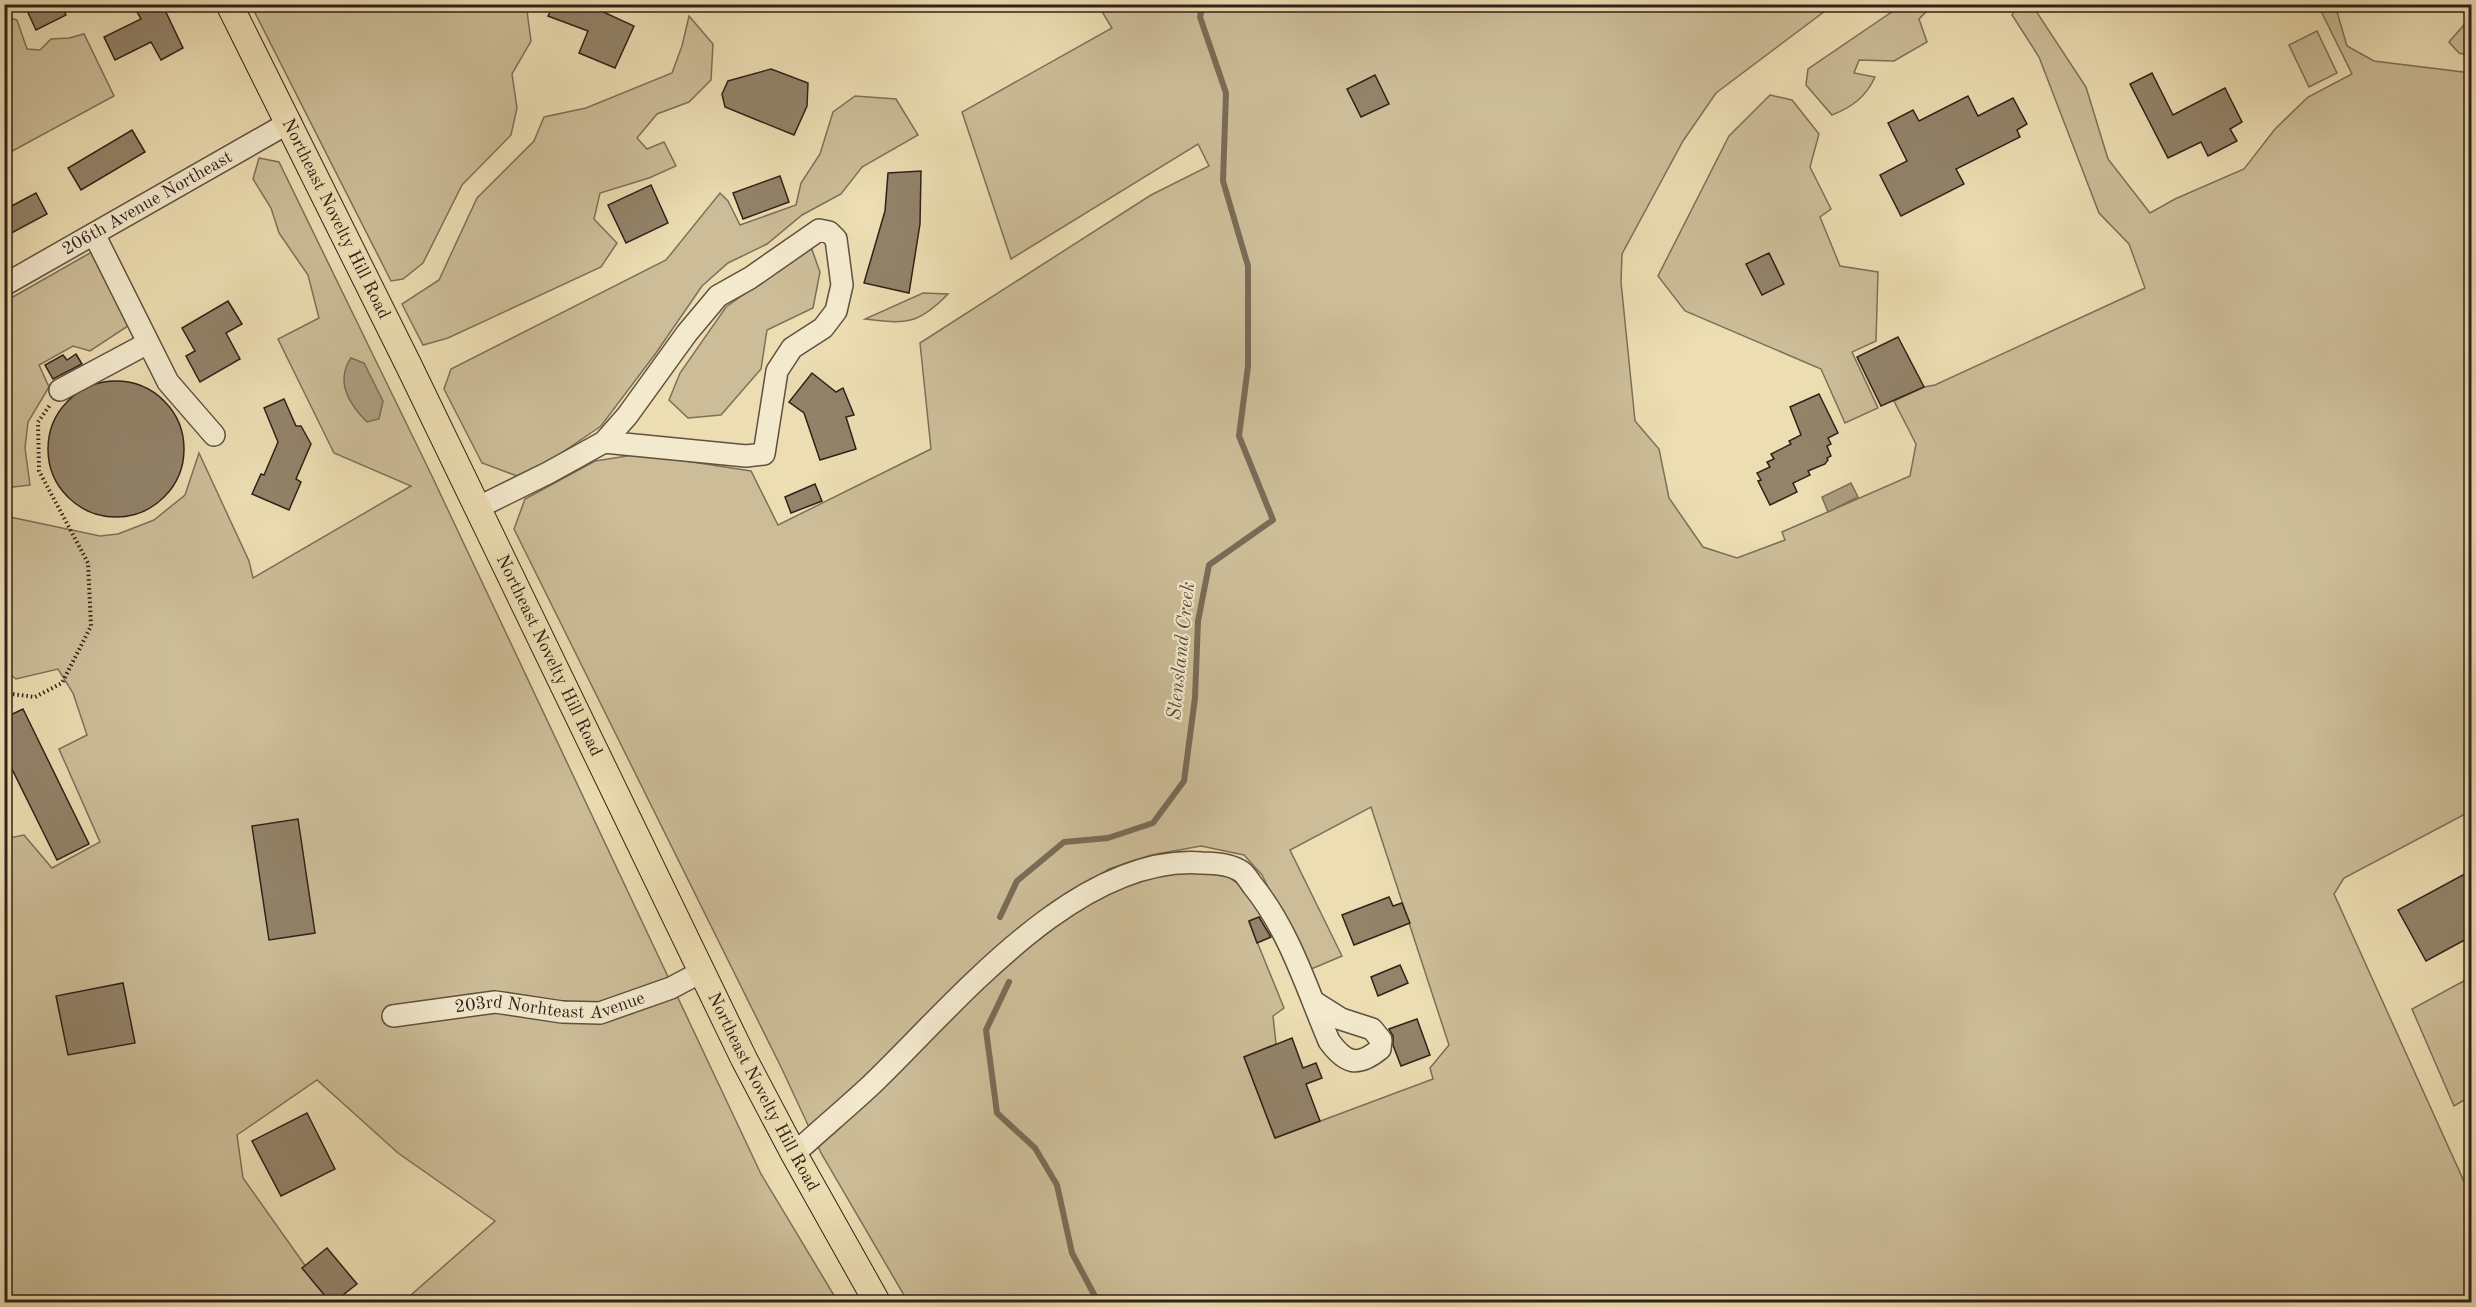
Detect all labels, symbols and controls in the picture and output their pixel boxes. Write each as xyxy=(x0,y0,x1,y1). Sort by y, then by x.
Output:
street label: Northeast Novelty Hill Road xyxy=(278,116,393,322)
street label: 206th Avenue Northeast xyxy=(59,148,235,259)
street label: Northeast Novelty Hill Road xyxy=(493,552,605,759)
water label: Stensland Creek xyxy=(1165,581,1199,721)
street label: 203rd Norhteast Avenue xyxy=(454,989,647,1022)
street label: Northeast Novelty Hill Road xyxy=(704,990,822,1194)

